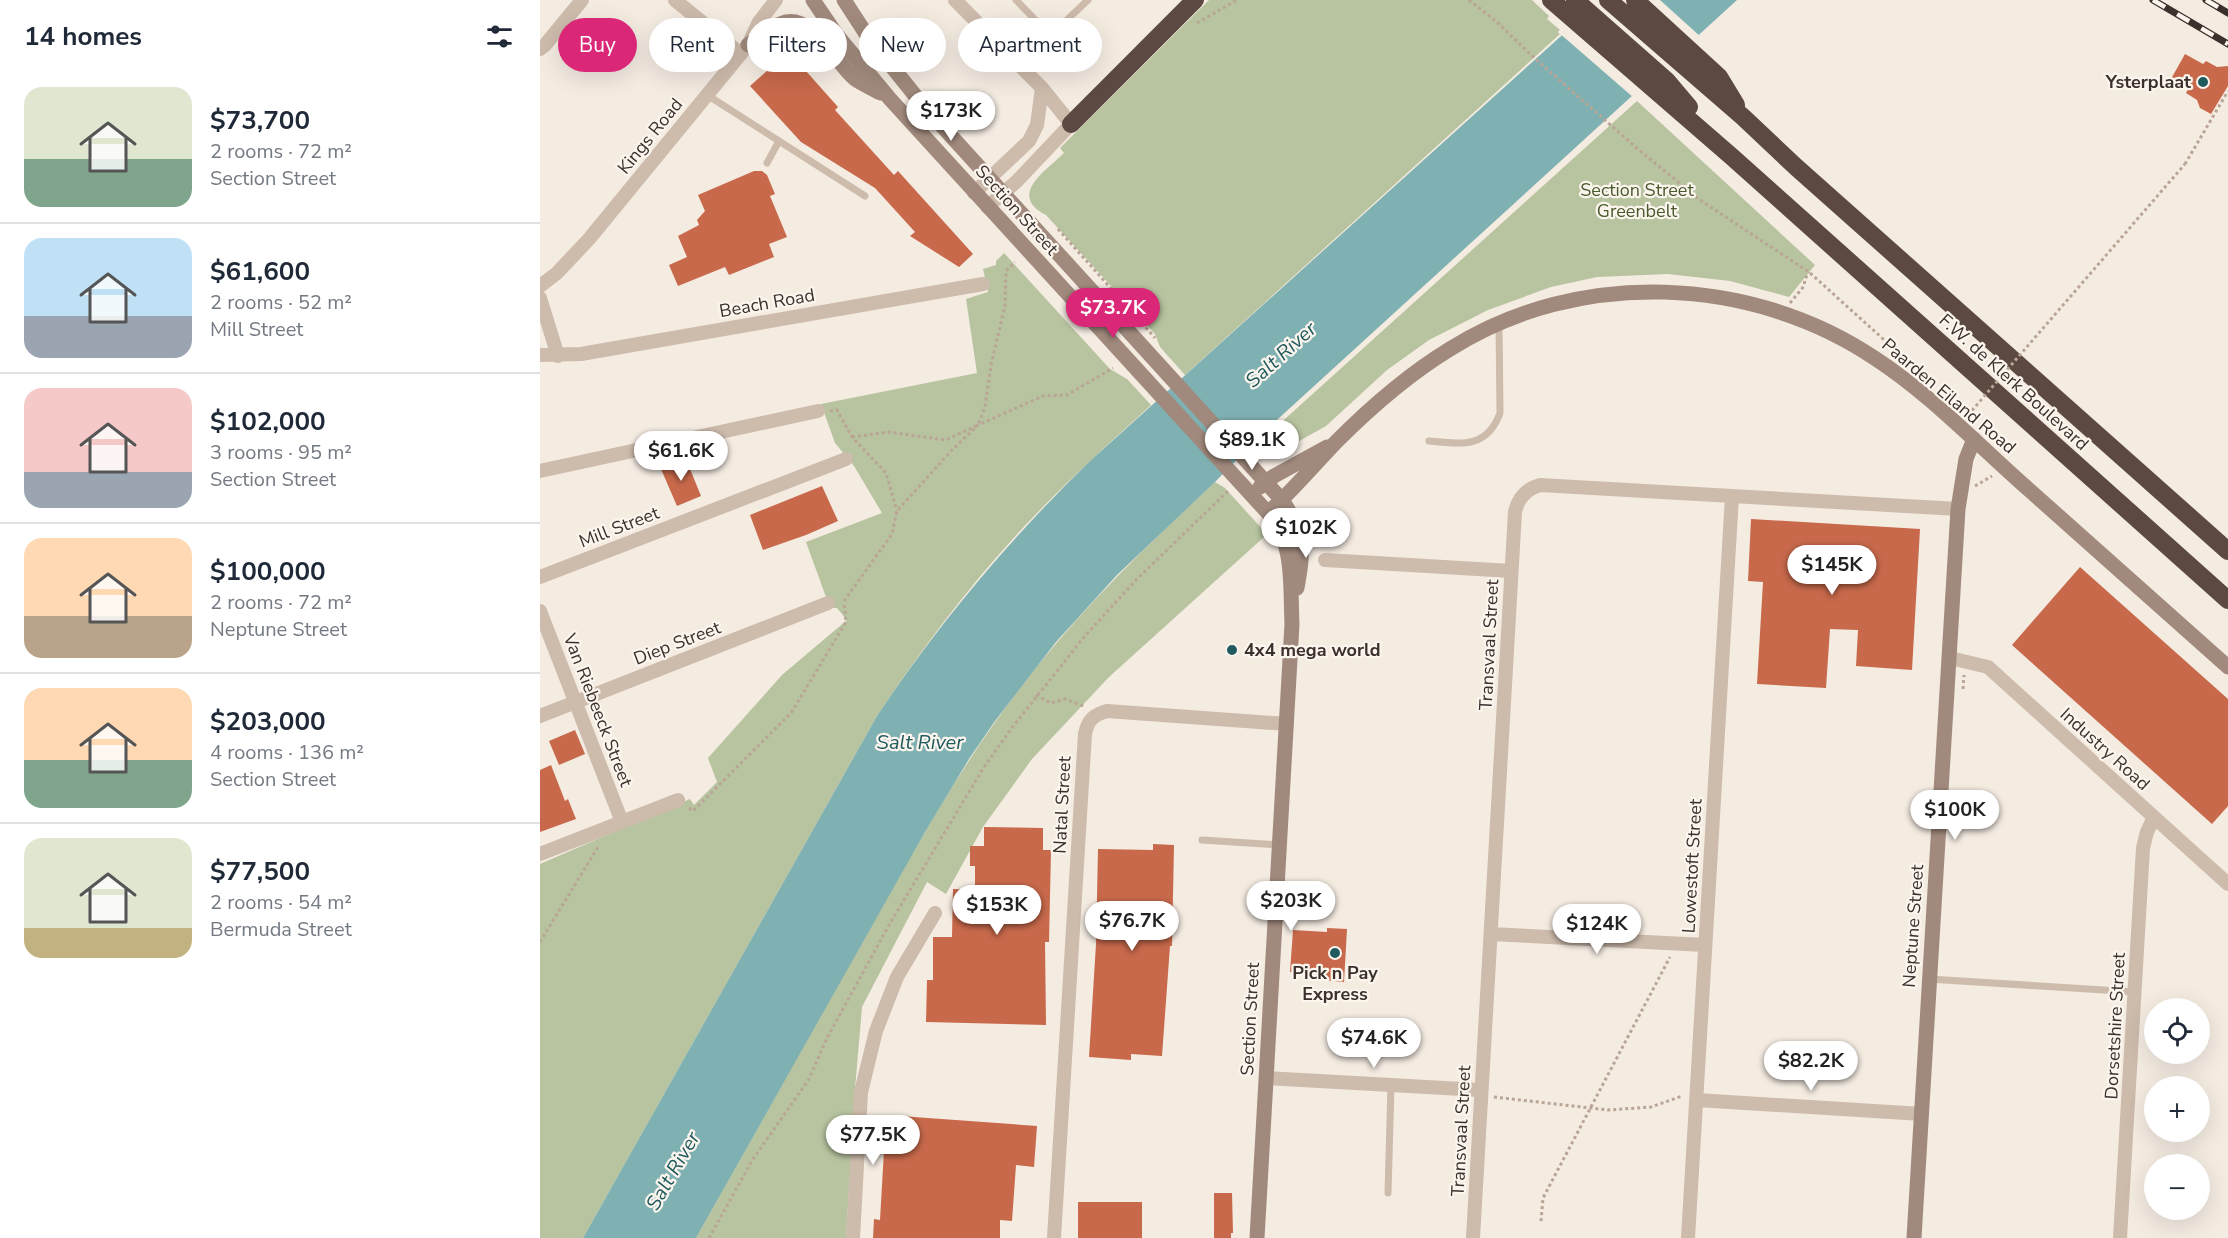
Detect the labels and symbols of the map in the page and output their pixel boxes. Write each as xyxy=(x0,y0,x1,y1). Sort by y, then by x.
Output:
place label: Ysterplaat xyxy=(2105,70,2191,94)
marker: Ysterplaat xyxy=(2196,75,2210,89)
pin: $173K xyxy=(909,91,993,142)
street label: Kings Road xyxy=(612,93,688,179)
street label: Section Street xyxy=(970,160,1064,261)
park label: Section Street Greenbelt xyxy=(1580,178,1694,223)
street label: Beach Road xyxy=(717,283,817,323)
pin: $73.7K xyxy=(1064,288,1162,339)
street label: F.W. de Klerk Boulevard xyxy=(1934,308,2094,456)
water label: Salt River xyxy=(1240,315,1323,394)
street label: Paarden Eiland Road xyxy=(1877,333,2021,459)
pin: $89.1K xyxy=(1203,420,1301,471)
pin: $61.6K xyxy=(632,431,730,482)
street label: Mill Street xyxy=(576,501,663,553)
pin: $102K xyxy=(1264,508,1348,559)
pin: $145K xyxy=(1790,545,1874,596)
street label: Transvaal Street xyxy=(1474,578,1504,711)
street label: Diep Street xyxy=(630,615,725,671)
street label: Van Riebeeck Street xyxy=(557,629,639,791)
place label: 4x4 mega world xyxy=(1244,638,1380,662)
marker: 4x4 mega world xyxy=(1225,643,1239,657)
street label: Industry Road xyxy=(2055,702,2155,796)
water label: Salt River xyxy=(877,729,964,756)
street label: Natal Street xyxy=(1047,755,1077,854)
pin: $100K xyxy=(1913,790,1997,841)
street label: Lowestoft Street xyxy=(1676,798,1708,934)
street label: Neptune Street xyxy=(1897,863,1929,988)
pin: $203K xyxy=(1249,881,1333,932)
pin: $153K xyxy=(955,885,1039,936)
pin: $76.7K xyxy=(1083,901,1181,952)
pin: $124K xyxy=(1555,904,1639,955)
marker: Pick n Pay Express xyxy=(1328,946,1342,960)
street label: Dorsetshire Street xyxy=(2099,951,2131,1100)
street label: Section Street xyxy=(1235,961,1265,1076)
place label: Pick n Pay Express xyxy=(1292,961,1378,1006)
pin: $74.6K xyxy=(1325,1018,1423,1069)
pin: $82.2K xyxy=(1762,1041,1860,1092)
street label: Transvaal Street xyxy=(1446,1064,1476,1197)
pin: $77.5K xyxy=(824,1115,922,1166)
water label: Salt River xyxy=(640,1126,707,1215)

